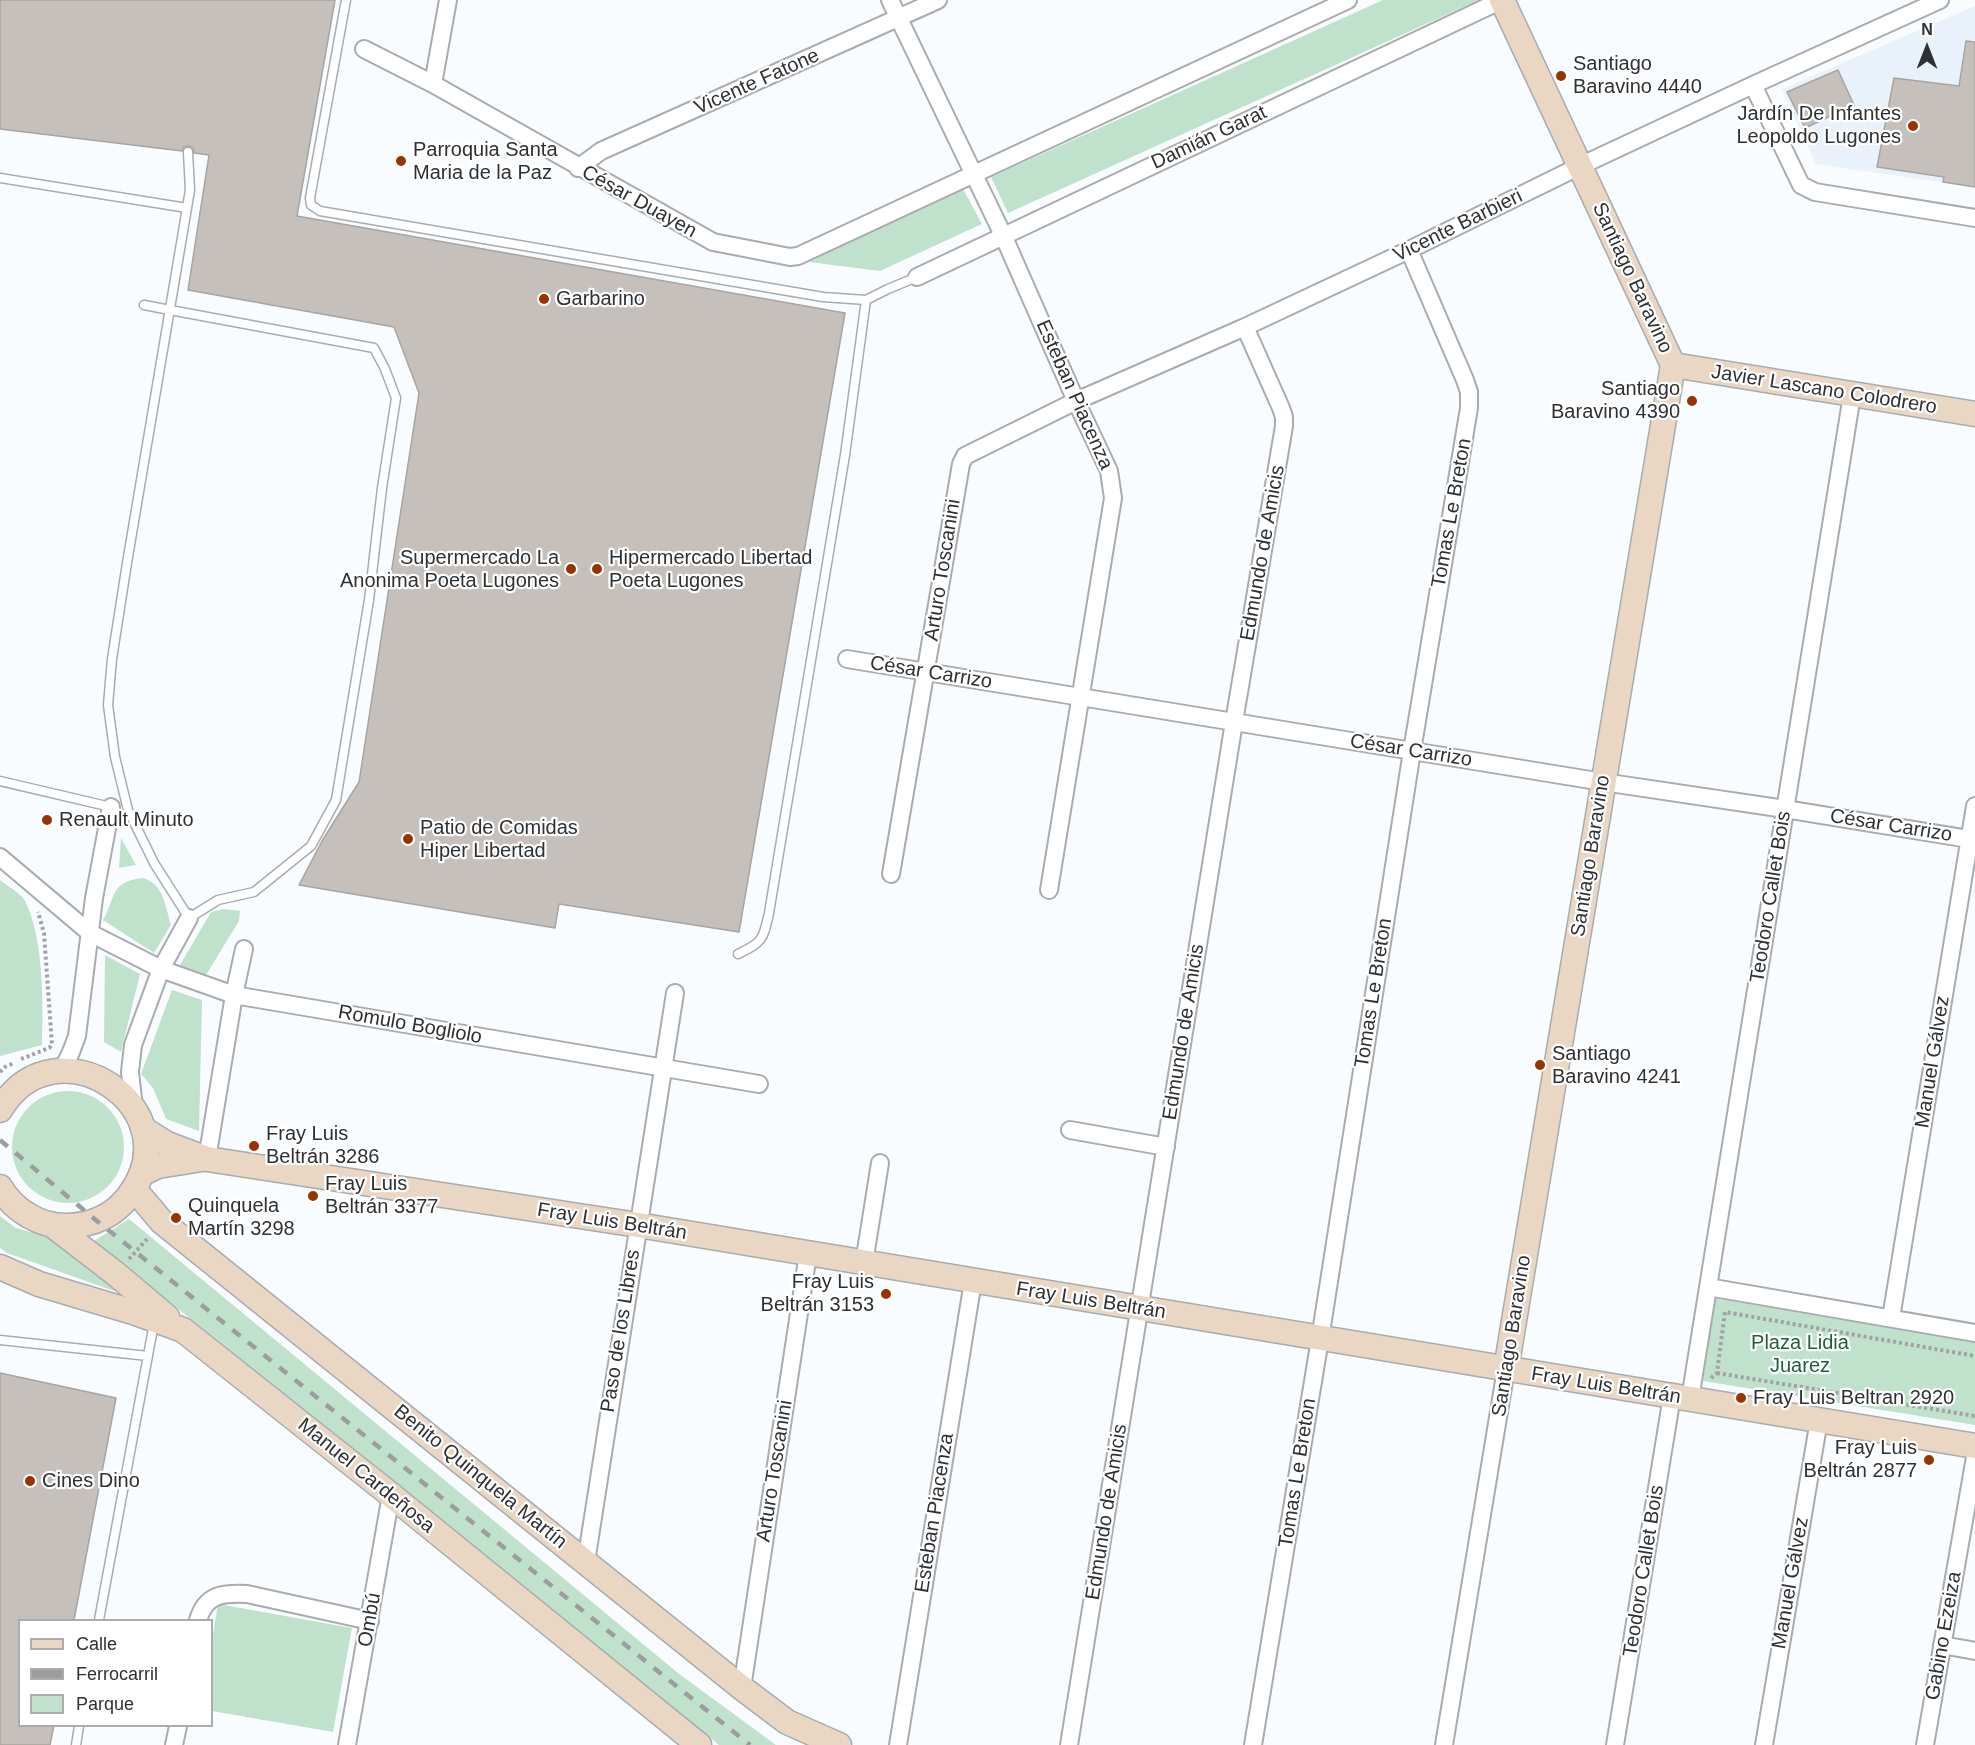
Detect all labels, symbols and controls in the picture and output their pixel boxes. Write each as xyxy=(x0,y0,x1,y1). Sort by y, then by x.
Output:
north arrow xyxy=(1897,18,1957,78)
text: N xyxy=(1921,21,1933,38)
street label: Vicente Fatone xyxy=(691,44,823,120)
place label: Santiago Baravino 4440 xyxy=(1573,52,1702,99)
marker: Santiago Baravino 4440 xyxy=(1554,69,1568,83)
street label: Damián Garat xyxy=(1148,101,1270,175)
place label: Jardín De Infantes Leopoldo Lugones xyxy=(1736,102,1901,149)
marker: Jardín De Infantes Leopoldo Lugones xyxy=(1906,119,1920,133)
place label: Parroquia Santa Maria de la Paz xyxy=(413,138,558,185)
marker: Parroquia Santa Maria de la Paz xyxy=(394,154,408,168)
street label: César Duayen xyxy=(577,161,701,243)
street label: Vicente Barbieri xyxy=(1389,184,1527,268)
street label: Santiago Baravino xyxy=(1587,199,1677,357)
place label: Garbarino xyxy=(556,287,645,311)
marker: Garbarino xyxy=(537,292,551,306)
street label: Esteban Piacenza xyxy=(1030,316,1118,474)
street label: Javier Lascano Colodrero xyxy=(1710,360,1938,420)
place label: Santiago Baravino 4390 xyxy=(1551,377,1680,424)
marker: Santiago Baravino 4390 xyxy=(1685,394,1699,408)
street label: Tomas Le Breton xyxy=(1427,436,1477,590)
street label: Edmundo de Amicis xyxy=(1236,463,1290,643)
street label: Arturo Toscanini xyxy=(920,497,966,643)
place label: Supermercado La Anonima Poeta Lugones xyxy=(340,546,559,593)
place label: Hipermercado Libertad Poeta Lugones xyxy=(609,546,812,593)
marker: Supermercado La Anonima Poeta Lugones xyxy=(564,562,578,576)
marker: Hipermercado Libertad Poeta Lugones xyxy=(590,562,604,576)
street label: César Carrizo xyxy=(868,651,994,695)
street label: César Carrizo xyxy=(1348,729,1474,773)
street label: Santiago Baravino xyxy=(1566,773,1616,939)
street label: César Carrizo xyxy=(1828,804,1954,848)
place label: Renault Minuto xyxy=(59,808,194,832)
street label: Teodoro Callet Bois xyxy=(1746,809,1796,985)
marker: Renault Minuto xyxy=(40,813,54,827)
place label: Patio de Comidas Hiper Libertad xyxy=(420,816,578,863)
marker: Patio de Comidas Hiper Libertad xyxy=(401,832,415,846)
street label: Tomas Le Breton xyxy=(1350,916,1398,1070)
street label: Edmundo de Amicis xyxy=(1158,942,1210,1122)
street label: Manuel Gálvez xyxy=(1911,994,1955,1130)
street label: Romulo Bogliolo xyxy=(336,1001,484,1049)
place label: Santiago Baravino 4241 xyxy=(1552,1042,1681,1089)
marker: Santiago Baravino 4241 xyxy=(1533,1058,1547,1072)
place label: Fray Luis Beltrán 3286 xyxy=(266,1122,379,1169)
marker: Fray Luis Beltrán 3286 xyxy=(247,1139,261,1153)
place label: Fray Luis Beltrán 3377 xyxy=(325,1172,438,1219)
marker: Fray Luis Beltrán 3377 xyxy=(306,1189,320,1203)
place label: Quinquela Martín 3298 xyxy=(188,1194,295,1241)
street label: Fray Luis Beltrán xyxy=(535,1198,689,1246)
marker: Quinquela Martín 3298 xyxy=(169,1211,183,1225)
street label: Paso de los Libres xyxy=(596,1248,646,1414)
street label: Santiago Baravino xyxy=(1487,1253,1537,1419)
place label: Fray Luis Beltrán 3153 xyxy=(761,1270,874,1317)
street label: Fray Luis Beltrán xyxy=(1014,1277,1168,1325)
marker: Fray Luis Beltrán 3153 xyxy=(879,1287,893,1301)
park label: Plaza Lidia Juarez xyxy=(1751,1331,1849,1378)
street label: Fray Luis Beltrán xyxy=(1529,1362,1683,1410)
place label: Fray Luis Beltran 2920 xyxy=(1753,1386,1954,1410)
marker: Fray Luis Beltran 2920 xyxy=(1734,1391,1748,1405)
street label: Tomas Le Breton xyxy=(1274,1396,1322,1550)
street label: Arturo Toscanini xyxy=(752,1398,798,1544)
street label: Benito Quinquela Martín xyxy=(389,1400,571,1554)
street label: Manuel Cardeñosa xyxy=(293,1413,439,1539)
street label: Edmundo de Amicis xyxy=(1081,1422,1133,1602)
street label: Esteban Piacenza xyxy=(911,1432,959,1594)
place label: Fray Luis Beltrán 2877 xyxy=(1804,1436,1917,1483)
marker: Fray Luis Beltrán 2877 xyxy=(1922,1453,1936,1467)
place label: Cines Dino xyxy=(42,1469,140,1493)
marker: Cines Dino xyxy=(23,1474,37,1488)
street label: Teodoro Callet Bois xyxy=(1619,1483,1669,1659)
street label: Manuel Gálvez xyxy=(1768,1515,1814,1651)
street label: Gabino Ezeiza xyxy=(1921,1570,1967,1702)
street label: Ombú xyxy=(353,1591,387,1649)
legend xyxy=(18,1619,213,1727)
text: Calle xyxy=(76,1634,117,1654)
text: Ferrocarril xyxy=(76,1664,158,1684)
text: Parque xyxy=(76,1694,134,1714)

